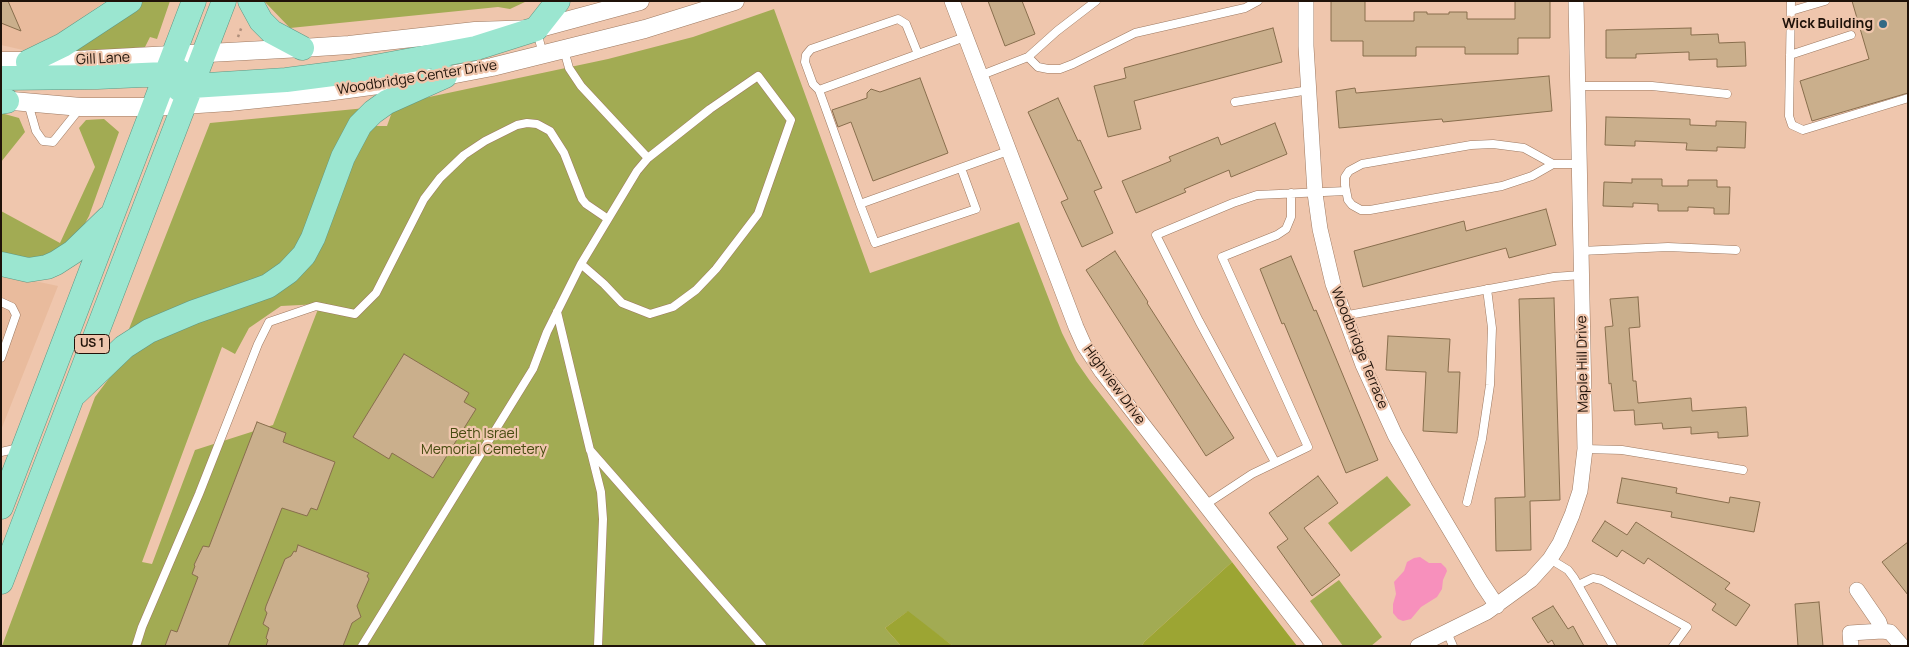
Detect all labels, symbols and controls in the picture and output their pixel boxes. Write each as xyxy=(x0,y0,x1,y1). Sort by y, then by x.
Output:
place label: Wick Building xyxy=(1782,16,1873,32)
marker: Wick Building xyxy=(1877,18,1889,30)
street label: Gill Lane xyxy=(76,49,130,69)
street label: Woodbridge Center Drive xyxy=(336,57,498,99)
street label: Woodbridge Terrace xyxy=(1327,285,1391,411)
street label: Maple Hill Drive xyxy=(1574,315,1592,413)
road number: US 1 xyxy=(74,334,110,354)
street label: Highview Drive xyxy=(1080,342,1148,428)
park label: Beth Israel Memorial Cemetery xyxy=(421,426,547,458)

